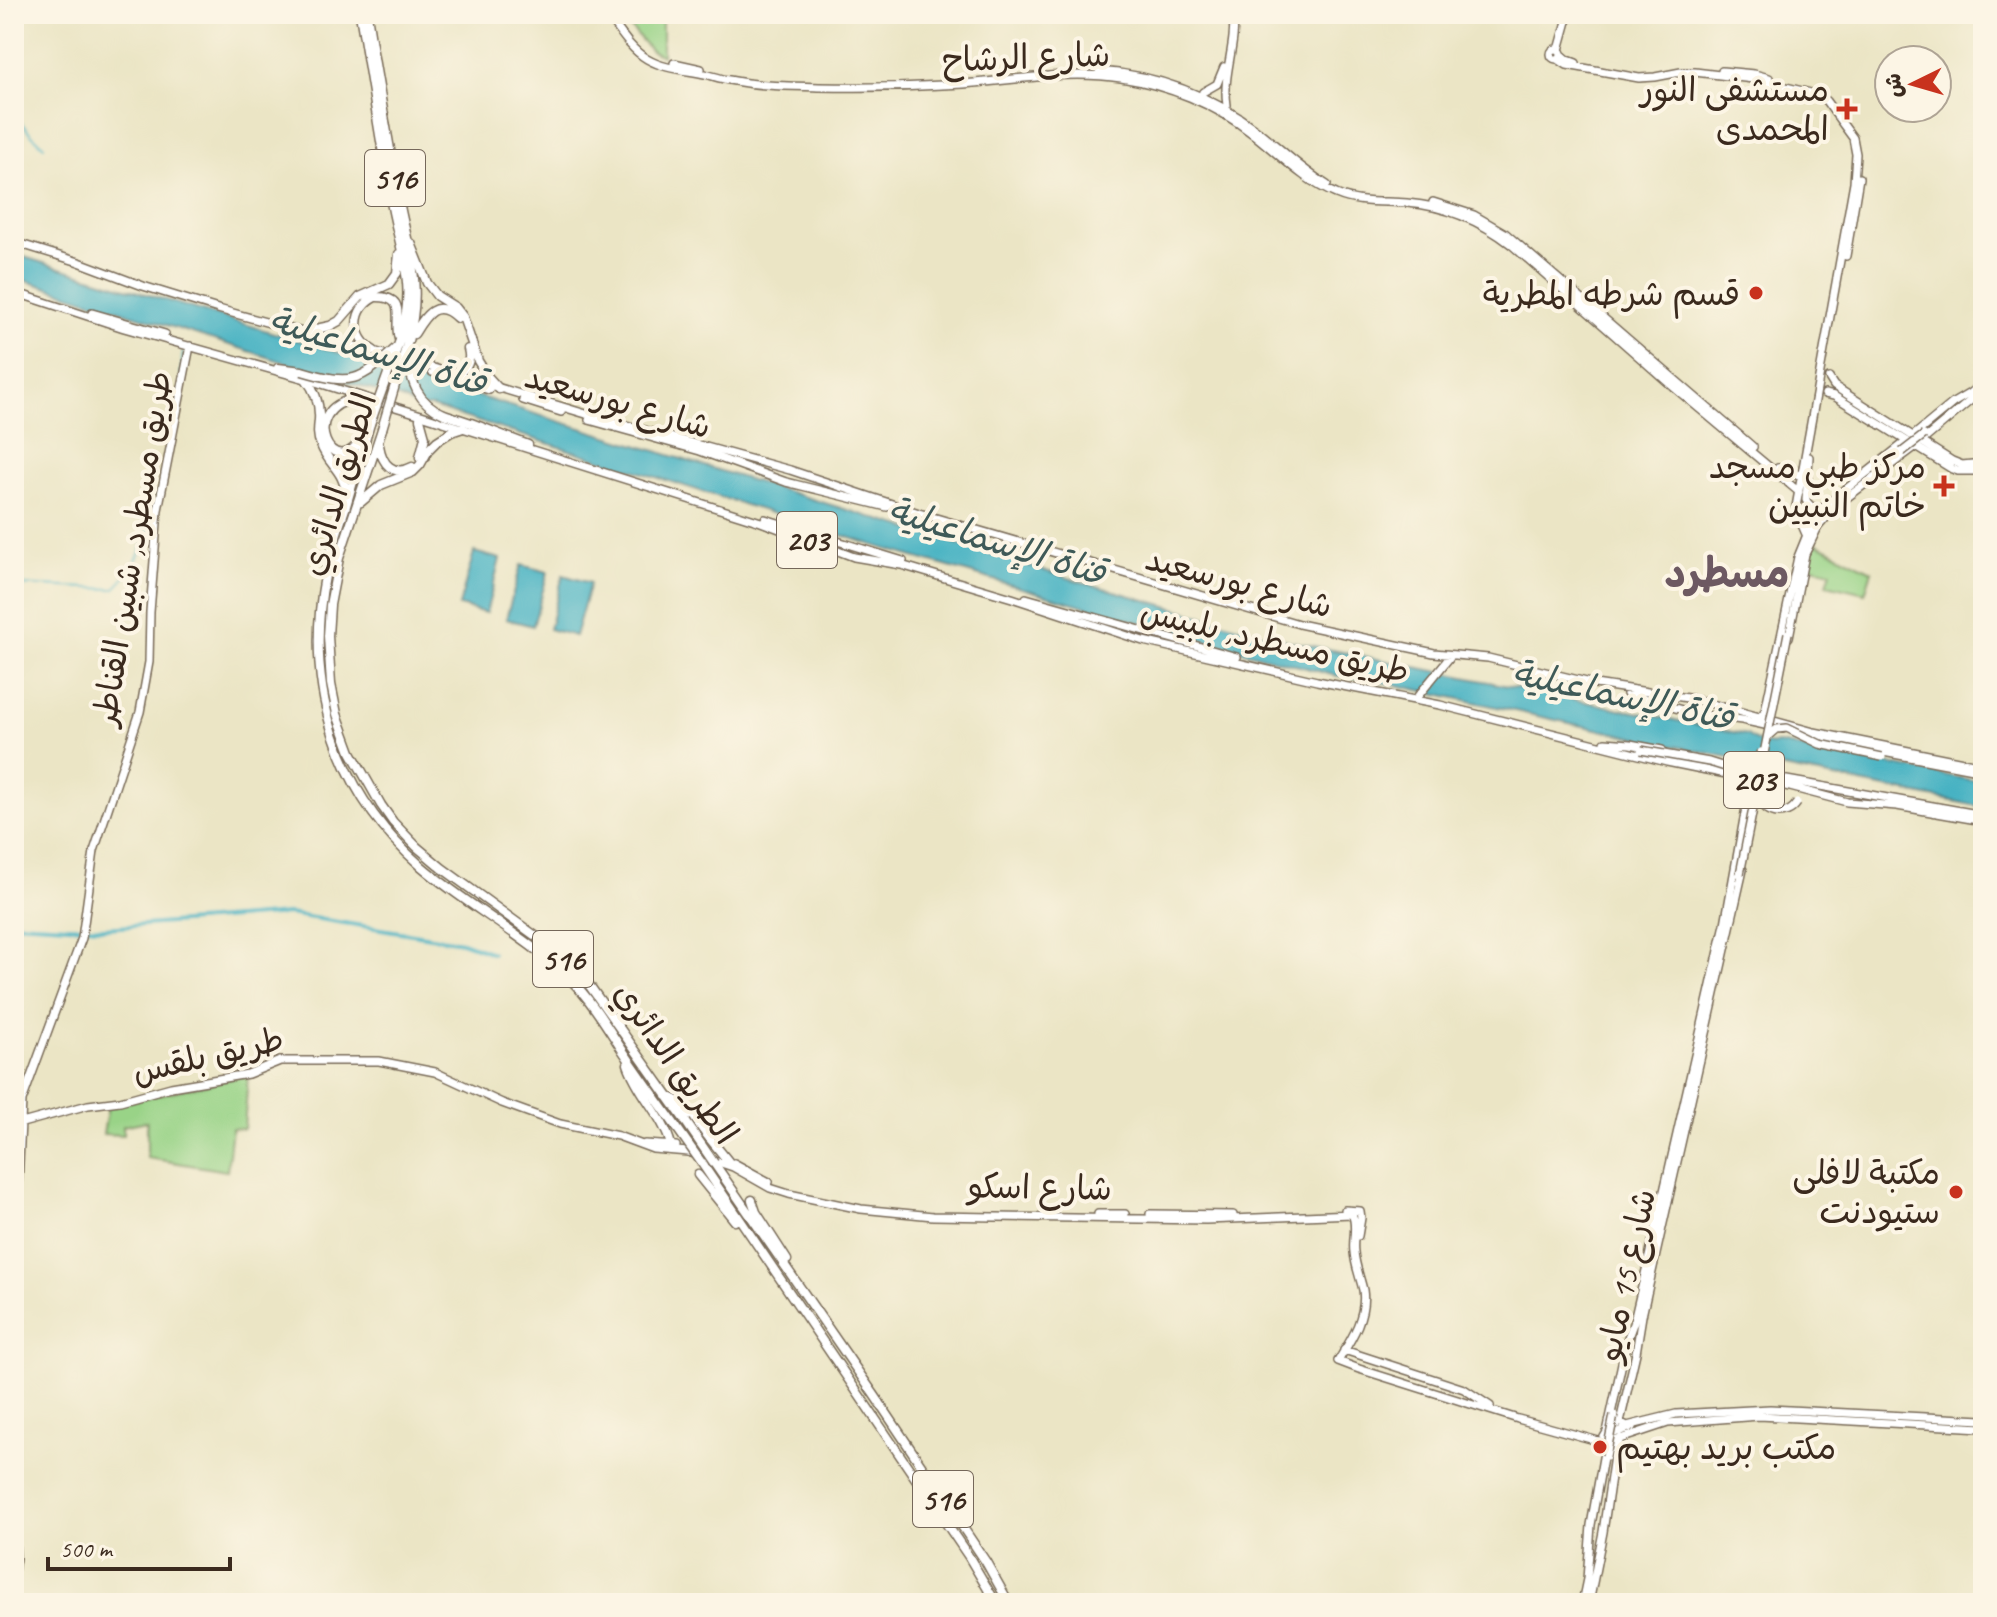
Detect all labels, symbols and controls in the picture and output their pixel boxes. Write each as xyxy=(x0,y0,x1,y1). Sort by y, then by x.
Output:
street label: شارع الرشاح xyxy=(941,33,1111,83)
north arrow xyxy=(1873,44,1953,124)
place label: مستشفى النور المحمدى xyxy=(1637,68,1829,150)
text: ش xyxy=(1879,72,1909,99)
marker: مستشفى النور المحمدى xyxy=(1836,98,1858,120)
road number: 516 xyxy=(365,150,425,206)
place label: قسم شرطه المطرية xyxy=(1483,272,1740,319)
marker: قسم شرطه المطرية xyxy=(1747,284,1765,302)
water label: قناة الإسماعيلية xyxy=(264,296,495,407)
street label: شارع بورسعيد xyxy=(519,354,716,450)
street label: طريق مسطرد, شبين القناطر xyxy=(82,368,181,731)
street label: الطريق الدائري xyxy=(290,387,389,582)
place label: مركز طبي مسجد خاتم النبيين xyxy=(1709,445,1926,531)
marker: مركز طبي مسجد خاتم النبيين xyxy=(1933,475,1955,497)
water label: قناة الإسماعيلية xyxy=(883,486,1114,597)
road number: 203 xyxy=(777,512,837,568)
street label: شارع بورسعيد xyxy=(1140,536,1337,630)
district label: مسطرد xyxy=(1665,547,1789,600)
street label: طريق مسطرد, بلبيس xyxy=(1136,589,1414,693)
water label: قناة الإسماعيلية xyxy=(1508,649,1741,742)
road number: 203 xyxy=(1724,752,1784,808)
road number: 516 xyxy=(533,931,593,987)
street label: الطريق الدائري xyxy=(602,973,748,1154)
street label: طريق بلقس xyxy=(128,1017,288,1093)
place label: مكتبة لافلى ستيودنت xyxy=(1792,1151,1940,1233)
street label: شارع اسكو xyxy=(965,1164,1112,1212)
marker: مكتبة لافلى ستيودنت xyxy=(1947,1183,1965,1201)
street label: شارع 15 مايو xyxy=(1586,1185,1667,1369)
place label: مكتب بريد بهتيم xyxy=(1616,1426,1836,1473)
marker: مكتب بريد بهتيم xyxy=(1591,1438,1609,1456)
road number: 516 xyxy=(913,1471,973,1527)
scale bar xyxy=(48,1521,230,1571)
text: 500 m xyxy=(60,1534,114,1564)

